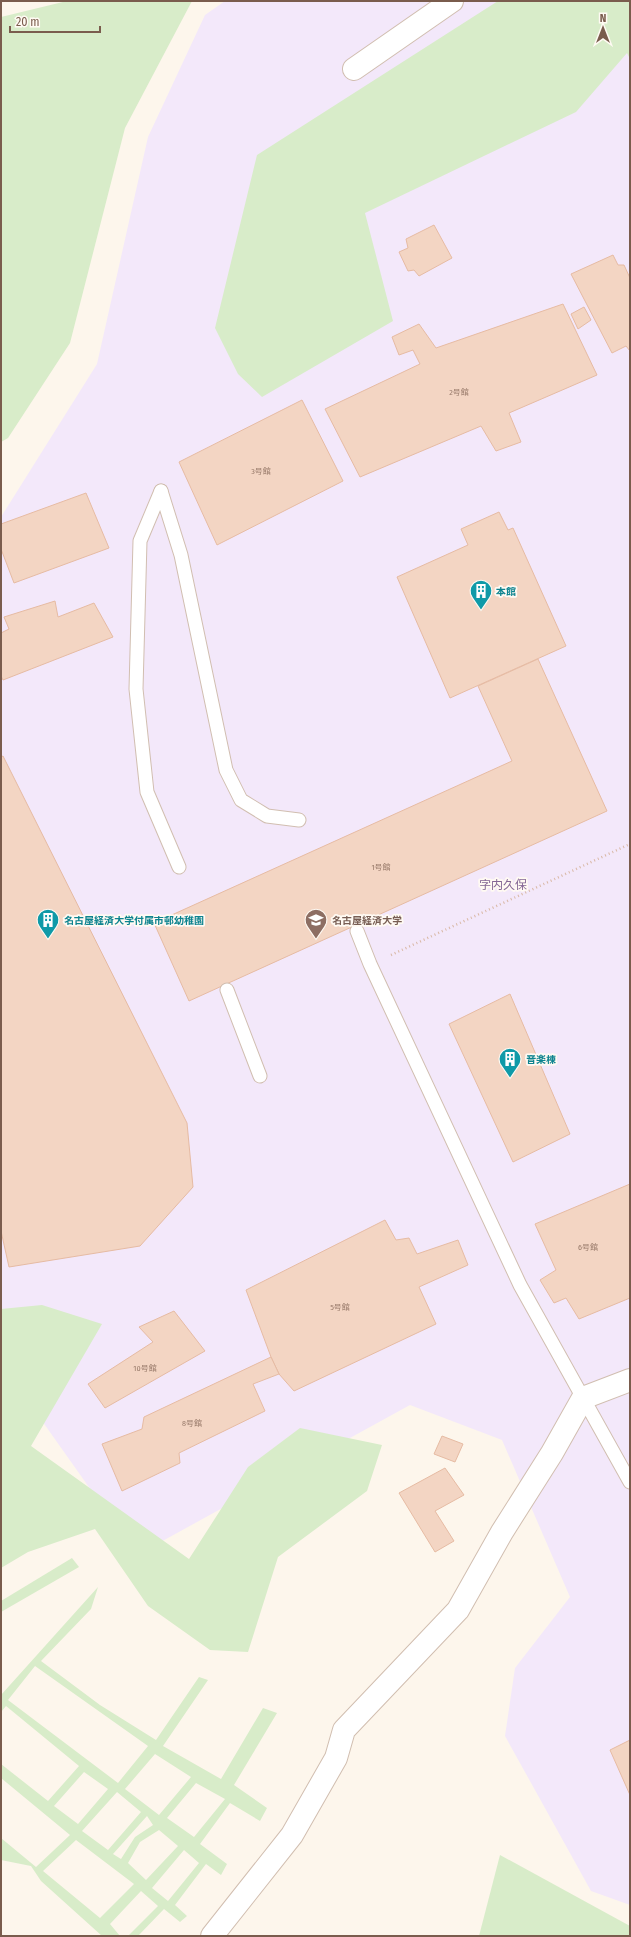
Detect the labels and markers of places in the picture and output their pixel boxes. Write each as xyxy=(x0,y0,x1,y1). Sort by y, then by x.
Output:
building icon: 本館 xyxy=(468,578,494,611)
place label: 本館 xyxy=(495,586,516,598)
building icon: 名古屋経済大学付属市邨幼稚園 xyxy=(35,907,61,940)
school or university icon: 名古屋経済大学 xyxy=(303,907,329,940)
place label: 名古屋経済大学付属市邨幼稚園 xyxy=(64,915,204,927)
place label: 名古屋経済大学 xyxy=(332,915,402,927)
building icon: 音楽棟 xyxy=(497,1046,523,1079)
place label: 音楽棟 xyxy=(526,1054,556,1066)

